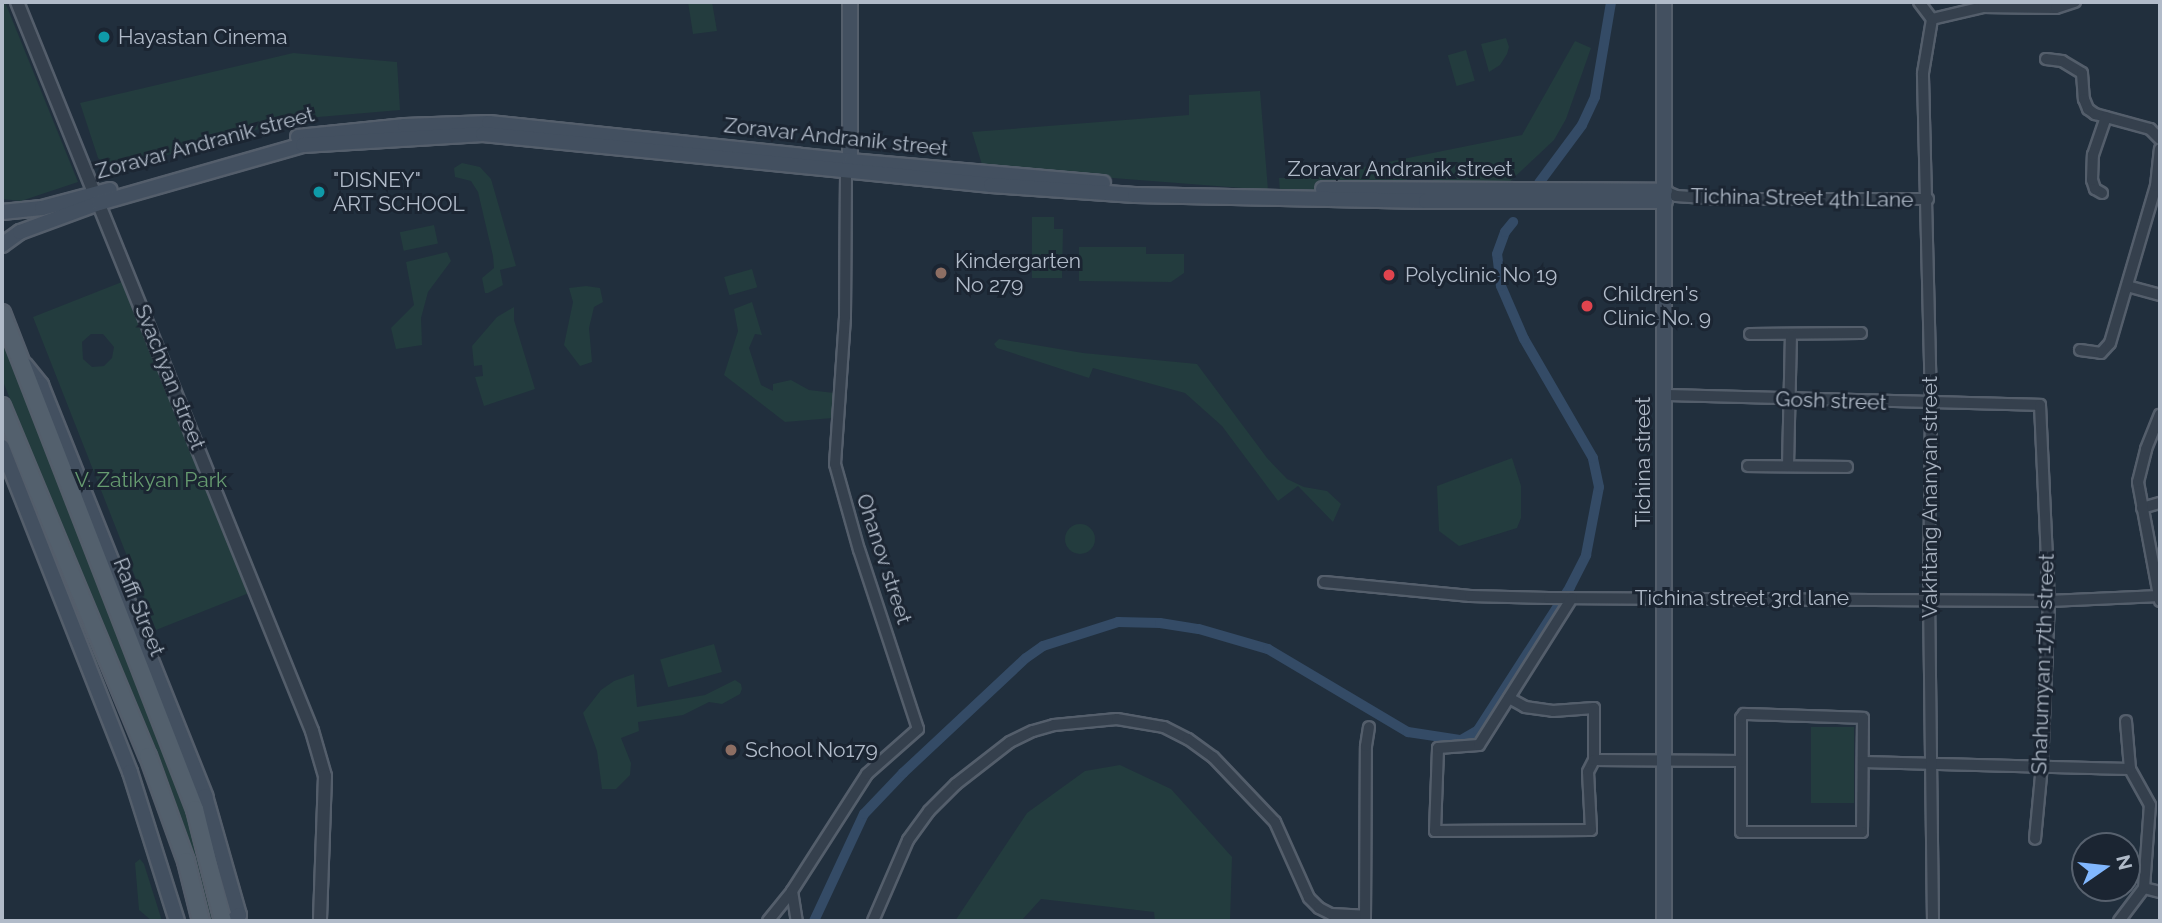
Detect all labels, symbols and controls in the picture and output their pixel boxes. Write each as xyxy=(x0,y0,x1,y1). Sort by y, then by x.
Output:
place label: Hayastan Cinema xyxy=(118,24,288,50)
marker: Hayastan Cinema xyxy=(96,29,112,45)
street label: Zoravar Andranik street xyxy=(92,102,318,184)
street label: Zoravar Andranik street xyxy=(722,113,950,161)
street label: Zoravar Andranik street xyxy=(1287,156,1513,182)
place label: "DISNEY" ART SCHOOL xyxy=(333,167,465,217)
street label: Tichina Street 4th Lane xyxy=(1690,183,1914,213)
marker: "DISNEY" ART SCHOOL xyxy=(311,184,327,200)
place label: Kindergarten No 279 xyxy=(955,248,1081,298)
place label: Polyclinic No 19 xyxy=(1405,262,1557,288)
marker: Kindergarten No 279 xyxy=(933,265,949,281)
marker: Polyclinic No 19 xyxy=(1379,265,1399,285)
place label: Children's Clinic No. 9 xyxy=(1603,281,1711,331)
marker: Children's Clinic No. 9 xyxy=(1577,296,1597,316)
street label: Svachyan street xyxy=(129,301,211,453)
street label: Vakhtang Ananyan street xyxy=(1917,376,1943,618)
street label: Gosh street xyxy=(1775,386,1887,416)
street label: Tichina street xyxy=(1630,397,1656,527)
park label: V. Zatikyan Park xyxy=(75,467,227,493)
street label: Ohanov street xyxy=(851,490,917,628)
street label: Shahumyan 17th street xyxy=(2027,553,2059,775)
street label: Raffi Street xyxy=(108,554,170,660)
street label: Tichina street 3rd lane xyxy=(1635,585,1849,611)
place label: School No179 xyxy=(745,737,878,763)
marker: School No179 xyxy=(723,742,739,758)
north arrow xyxy=(2071,832,2141,902)
text: N xyxy=(2112,853,2137,872)

